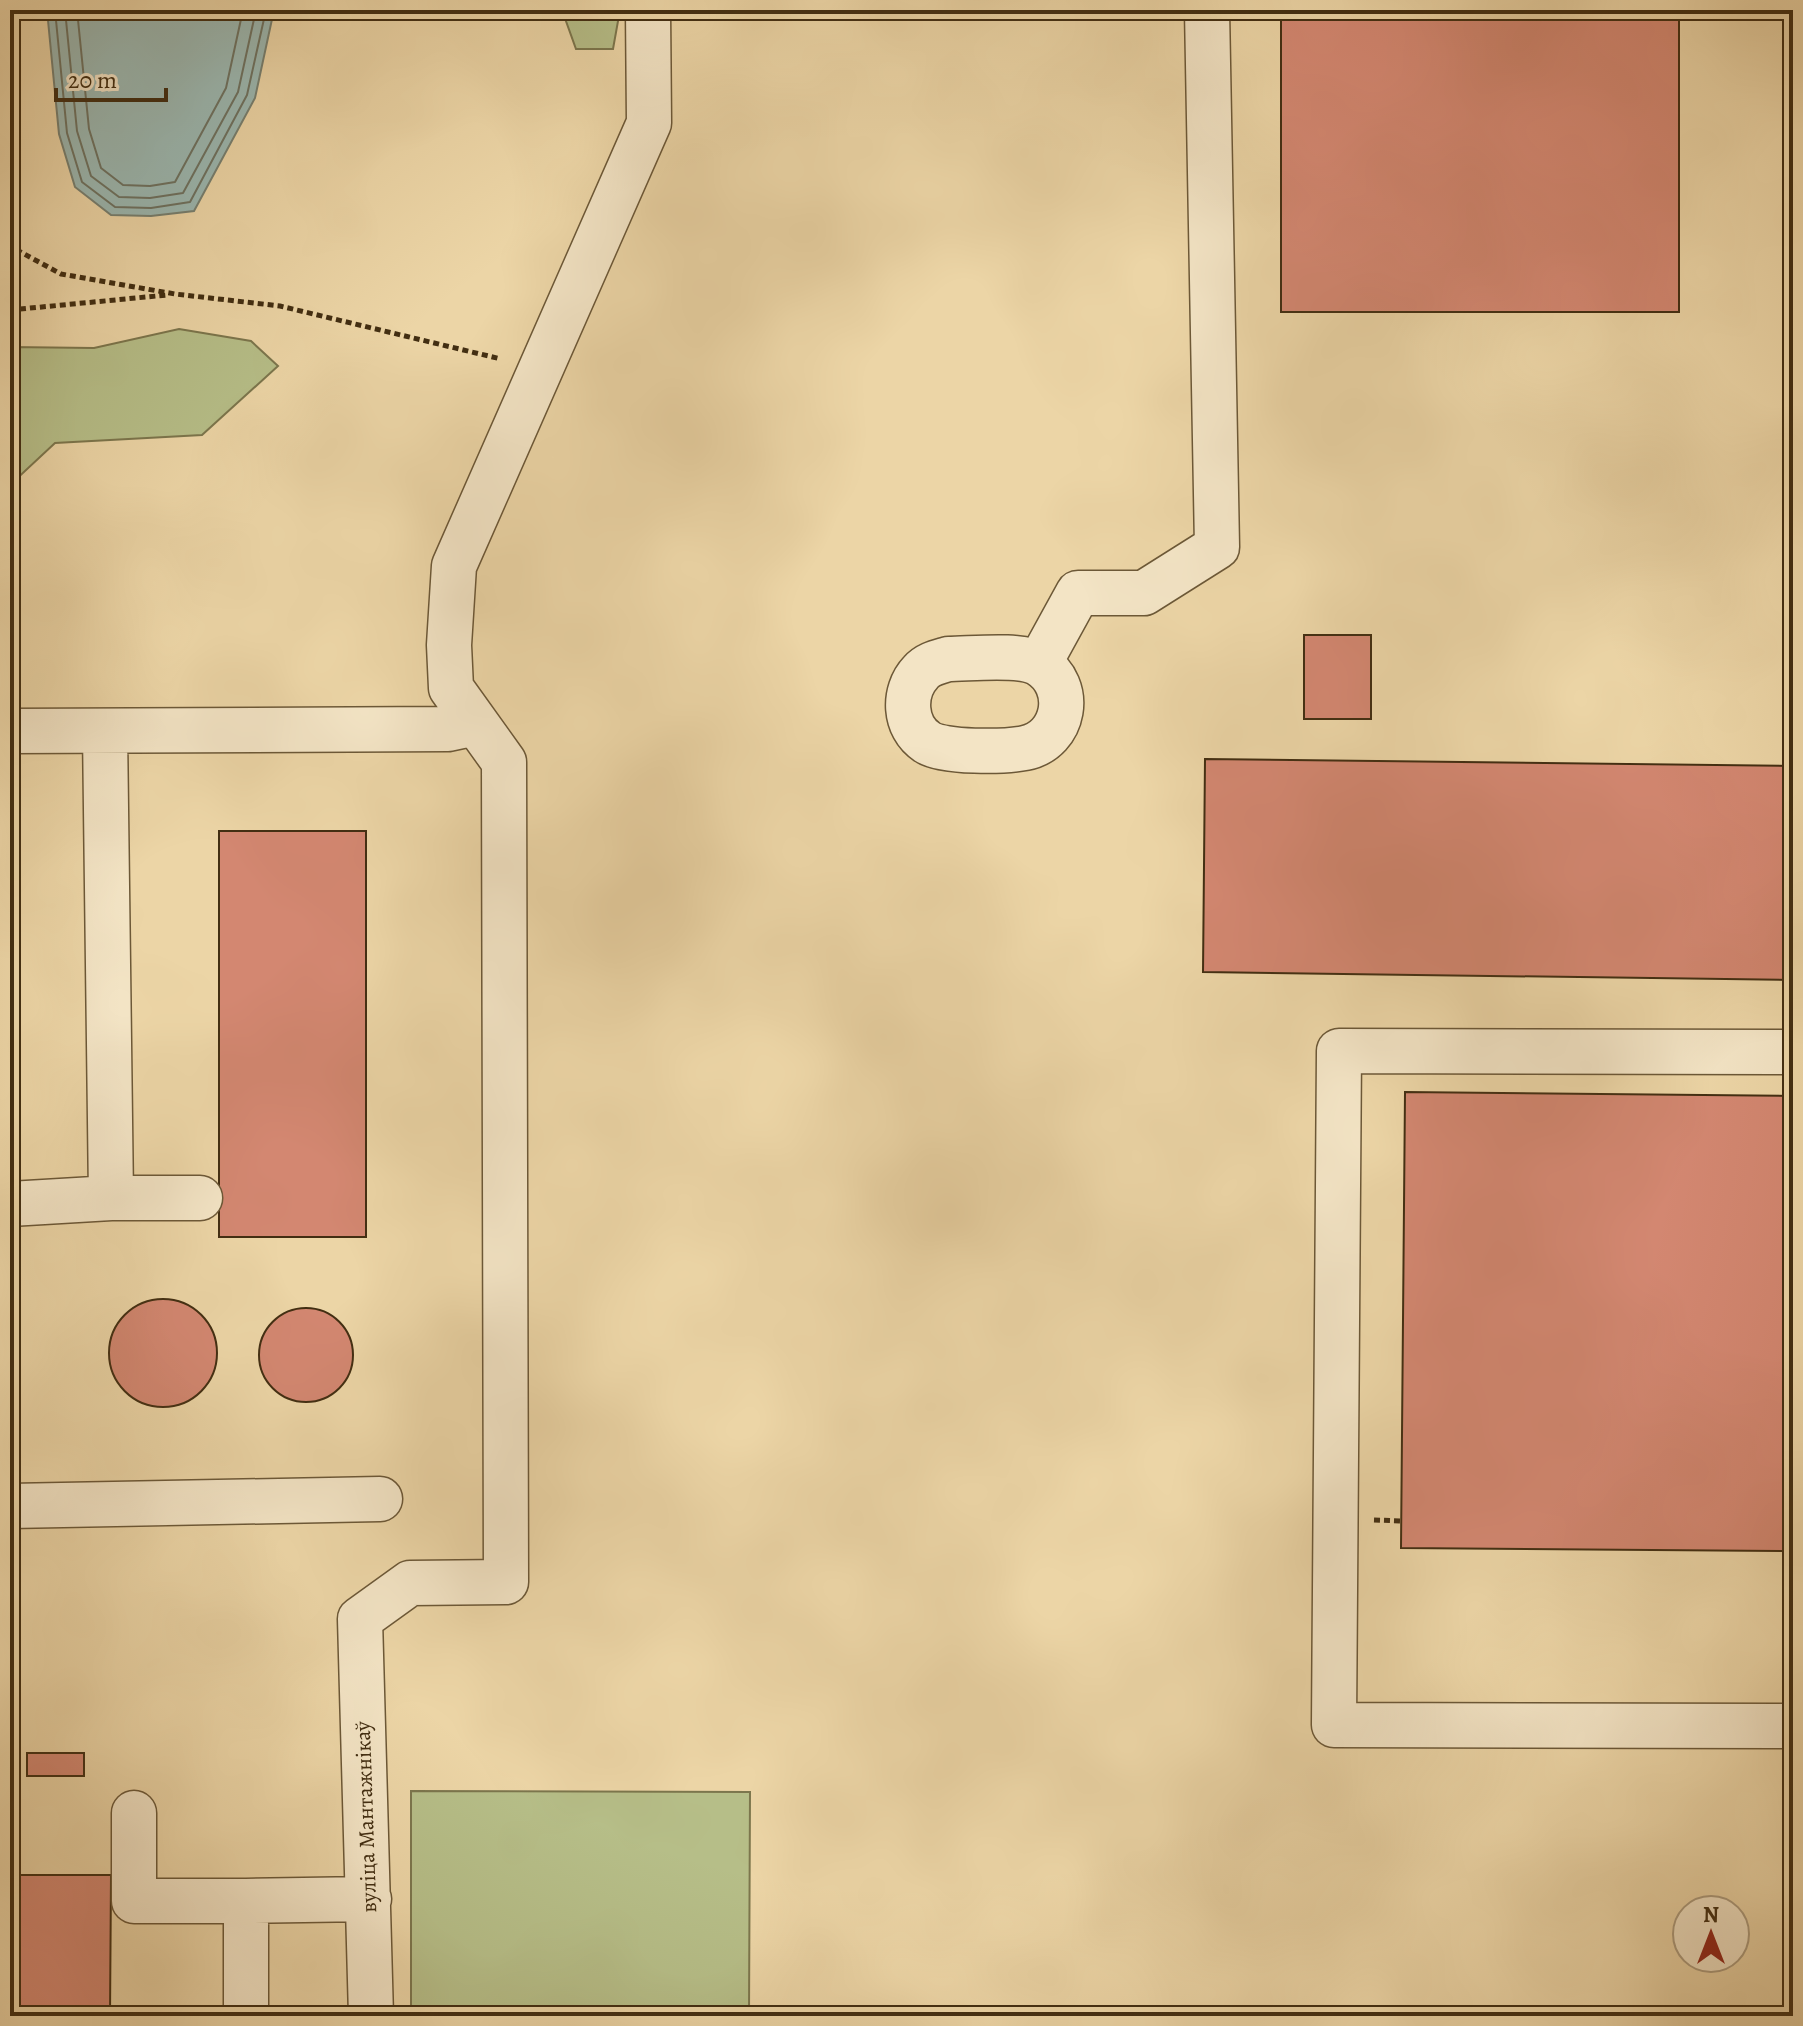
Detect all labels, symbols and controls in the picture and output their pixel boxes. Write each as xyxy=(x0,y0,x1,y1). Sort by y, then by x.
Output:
scale bar xyxy=(56,52,166,102)
text: 20 m xyxy=(68,64,117,96)
street label: вуліца Мантажнікаў xyxy=(348,1720,384,1913)
north arrow xyxy=(1671,1894,1751,1974)
text: N xyxy=(1703,1900,1719,1930)

